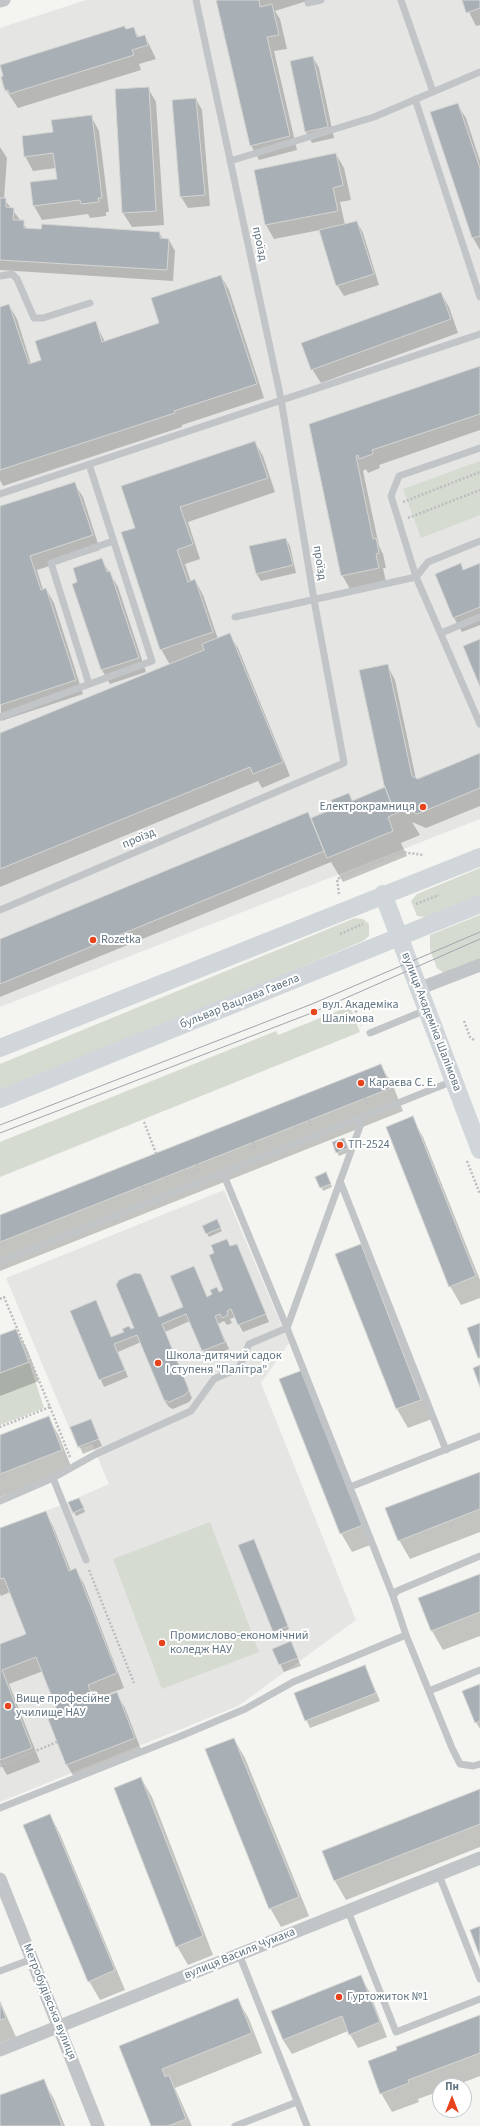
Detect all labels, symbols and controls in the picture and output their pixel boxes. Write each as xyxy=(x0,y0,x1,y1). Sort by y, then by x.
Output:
street label: проїзд xyxy=(248,226,270,262)
street label: проїзд xyxy=(309,545,329,581)
place label: Електрокрамниця xyxy=(319,800,415,814)
marker: Електрокрамниця xyxy=(418,802,428,812)
street label: проїзд xyxy=(120,826,158,852)
place label: Rozetka xyxy=(101,933,141,947)
marker: Rozetka xyxy=(88,935,98,945)
street label: вулиця Академіка Шалімова xyxy=(398,950,464,1094)
street label: бульвар Вацлава Гавела xyxy=(178,971,302,1033)
place label: вул. Академіка Шалімова xyxy=(322,998,398,1026)
marker: вул. Академіка Шалімова xyxy=(309,1007,319,1017)
place label: Караєва С. Е. xyxy=(369,1076,436,1090)
marker: Караєва С. Е. xyxy=(356,1078,366,1088)
place label: ТП-2524 xyxy=(348,1138,390,1152)
marker: ТП-2524 xyxy=(335,1140,345,1150)
place label: Школа-дитячий садок І ступеня "Палітра" xyxy=(166,1349,282,1377)
marker: Школа-дитячий садок І ступеня "Палітра" xyxy=(153,1358,163,1368)
place label: Промислово-економічний коледж НАУ xyxy=(170,1629,309,1657)
marker: Промислово-економічний коледж НАУ xyxy=(157,1638,167,1648)
place label: Вище професійне училище НАУ xyxy=(16,1692,110,1720)
marker: Вище професійне училище НАУ xyxy=(3,1701,13,1711)
street label: вулиця Василя Чумака xyxy=(182,1925,298,1983)
street label: Метробудівська вулиця xyxy=(19,1942,79,2062)
place label: Гуртожиток №1 xyxy=(347,1990,428,2004)
marker: Гуртожиток №1 xyxy=(334,1992,344,2002)
north arrow xyxy=(432,2078,472,2118)
text: Пн xyxy=(445,2079,459,2094)

